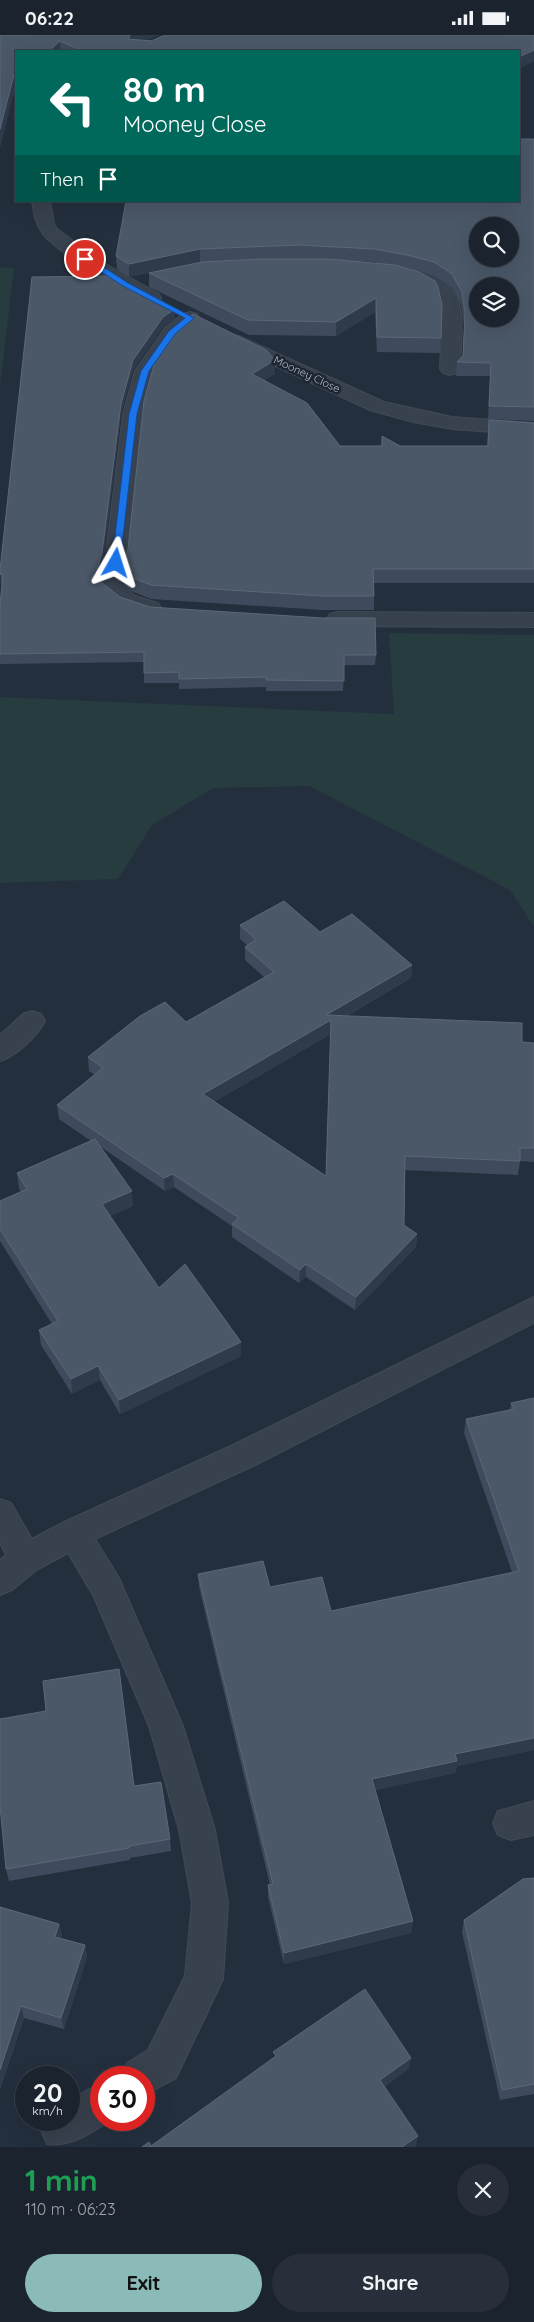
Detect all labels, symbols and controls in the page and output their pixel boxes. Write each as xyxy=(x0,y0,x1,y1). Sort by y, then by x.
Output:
text: 06:22 xyxy=(25,6,74,30)
text: 80 m xyxy=(123,67,206,111)
icon: left xyxy=(40,70,105,135)
text: Mooney Close xyxy=(123,110,267,138)
icon: arrive xyxy=(94,165,122,193)
text: Then xyxy=(40,167,84,191)
map controls xyxy=(469,217,519,327)
button: search xyxy=(469,217,519,267)
pin xyxy=(64,238,106,280)
icon: arrive xyxy=(71,245,99,273)
button: layers xyxy=(469,277,519,327)
street label: Mooney Close xyxy=(272,352,342,396)
position arrow xyxy=(89,536,141,588)
speed limit sign: 30 xyxy=(90,2066,155,2131)
text: 20 xyxy=(33,2077,62,2108)
text: km/h xyxy=(32,2103,63,2118)
text: 1 min xyxy=(25,2161,98,2199)
button: close xyxy=(457,2164,509,2216)
text: 110 m · 06:23 xyxy=(25,2199,116,2219)
button: Exit xyxy=(25,2254,262,2312)
button: Share xyxy=(272,2254,509,2312)

